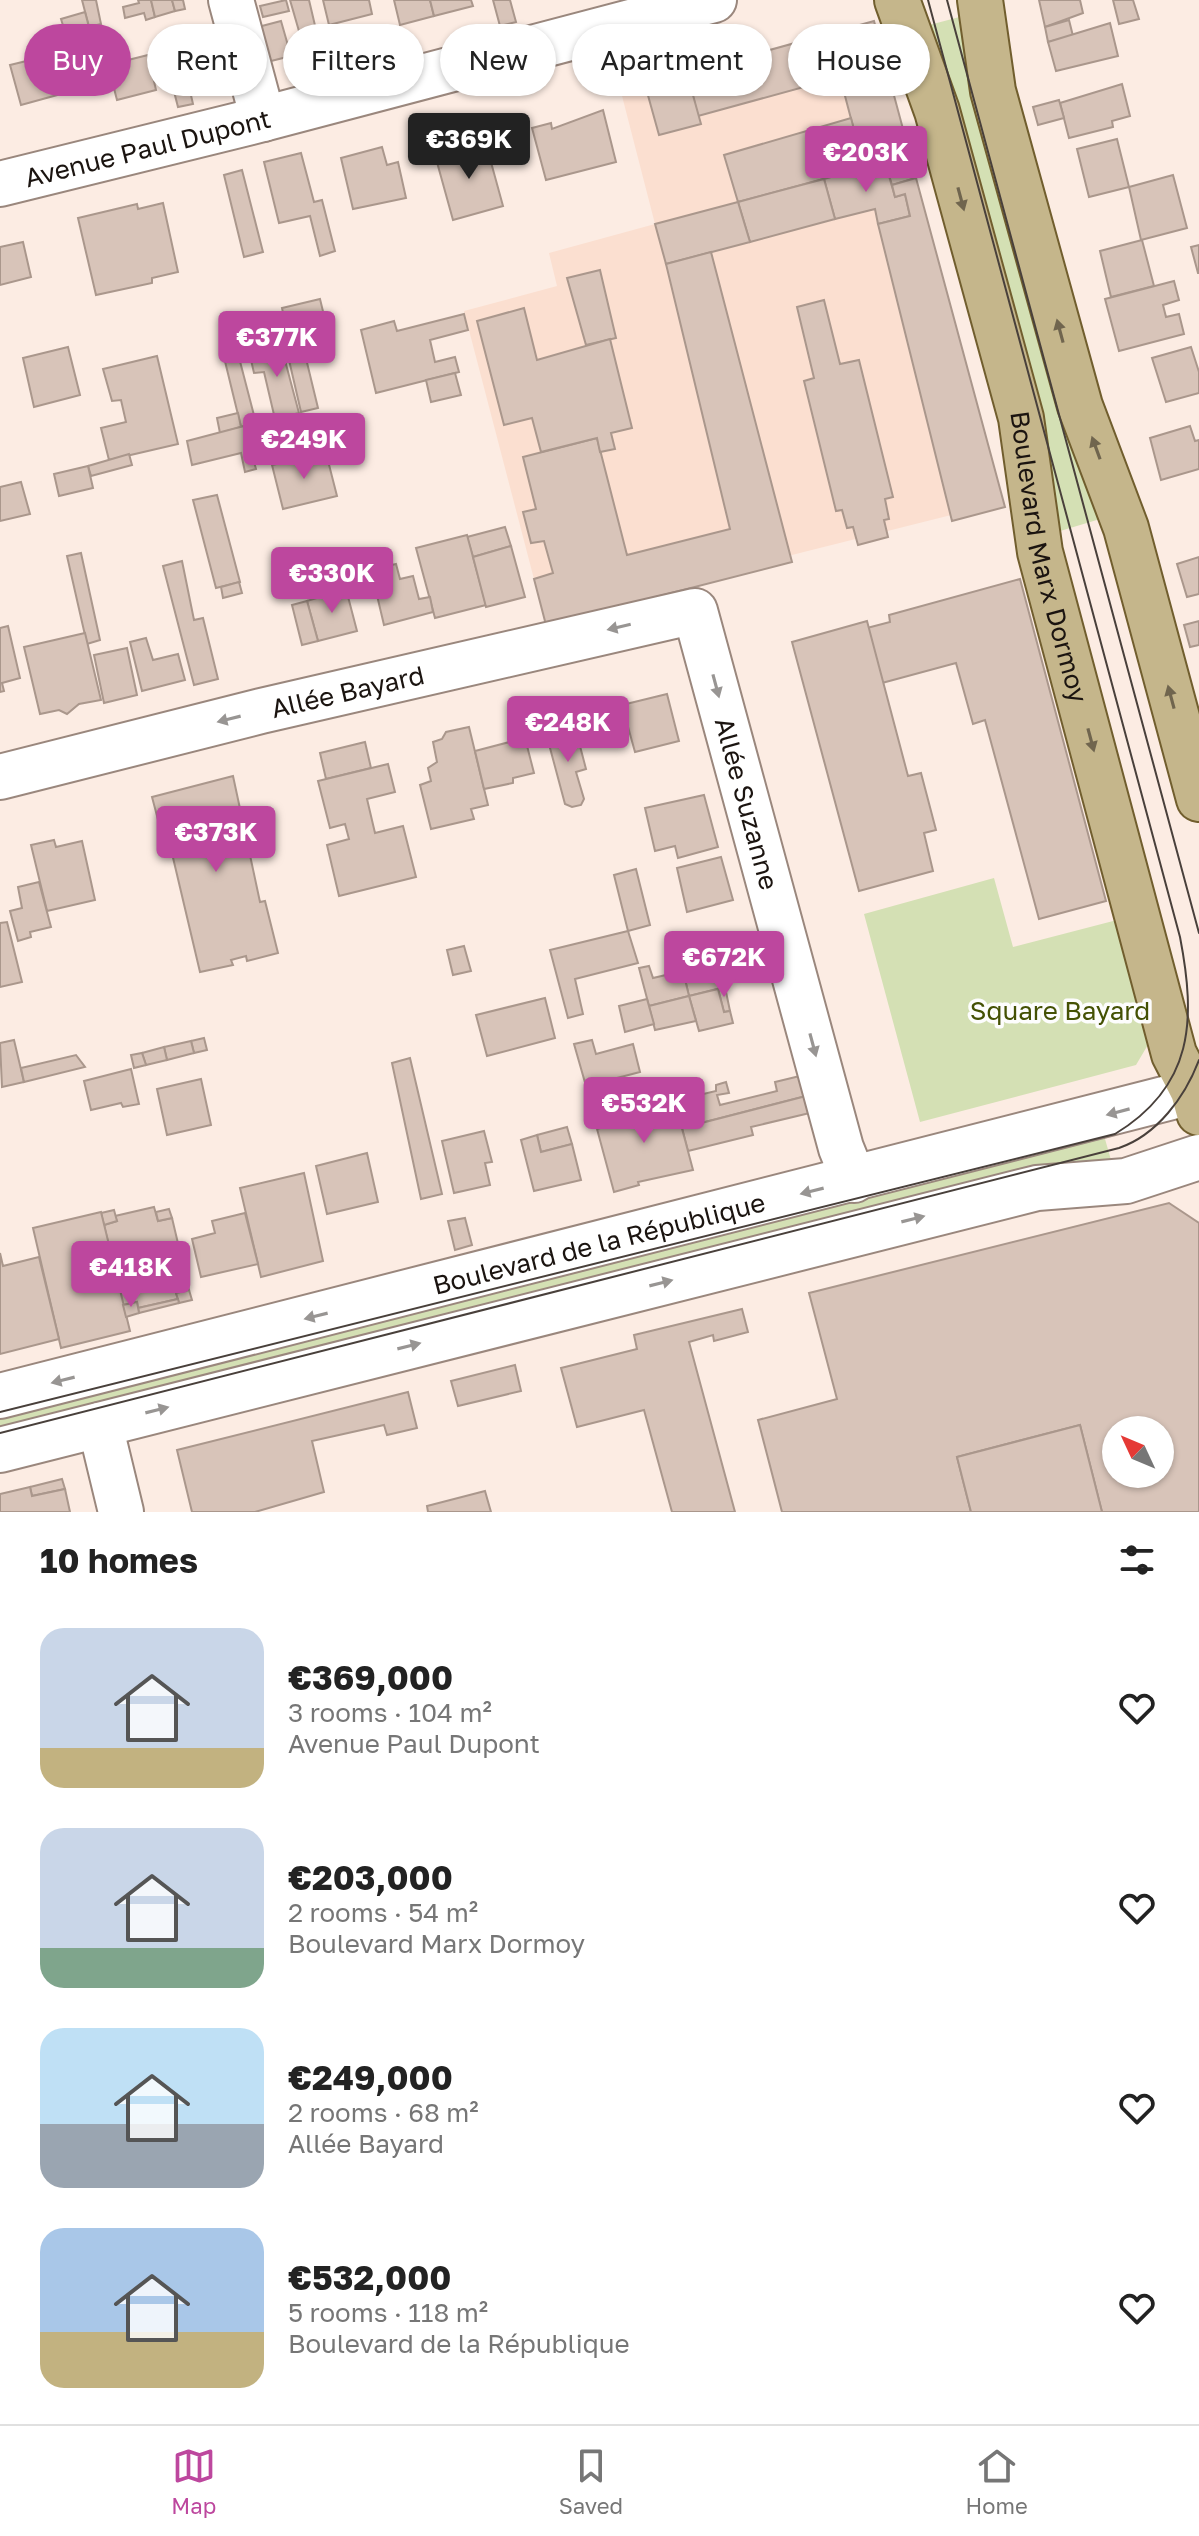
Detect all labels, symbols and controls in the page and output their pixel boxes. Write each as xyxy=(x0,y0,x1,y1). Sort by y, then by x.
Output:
chip: Buy xyxy=(24,24,131,96)
chip: Rent xyxy=(147,24,267,96)
chip: Filters xyxy=(283,24,424,96)
chip: New xyxy=(440,24,556,96)
chip: Apartment xyxy=(572,24,772,96)
chip: House xyxy=(788,24,930,96)
street label: Avenue Paul Dupont xyxy=(21,102,274,193)
pin: €369K xyxy=(413,113,525,181)
text: €369K xyxy=(426,123,512,154)
pin: €203K xyxy=(810,126,922,194)
text: €203K xyxy=(823,136,909,167)
one-way arrow xyxy=(955,188,968,212)
pin: €377K xyxy=(221,311,333,379)
one-way arrow xyxy=(1053,318,1065,343)
text: €377K xyxy=(236,321,318,352)
street label: Boulevard Marx Dormoy xyxy=(1005,409,1095,706)
pin: €249K xyxy=(248,413,360,481)
text: €249K xyxy=(261,423,347,454)
one-way arrow xyxy=(1089,436,1102,460)
pin: €330K xyxy=(276,547,388,615)
text: €330K xyxy=(289,557,375,588)
one-way arrow xyxy=(606,622,631,634)
street label: Allée Bayard xyxy=(268,658,427,724)
one-way arrow xyxy=(711,673,723,698)
one-way arrow xyxy=(1165,684,1177,709)
pin: €248K xyxy=(512,696,624,764)
text: €248K xyxy=(525,706,611,737)
one-way arrow xyxy=(217,713,242,726)
street label: Allée Suzanne xyxy=(709,714,786,893)
one-way arrow xyxy=(1085,728,1098,752)
pin: €373K xyxy=(160,806,272,874)
text: €373K xyxy=(174,816,258,847)
pin: €672K xyxy=(668,931,780,999)
text: €672K xyxy=(682,941,766,972)
park label: Square Bayard xyxy=(970,995,1150,1026)
one-way arrow xyxy=(807,1033,820,1057)
pin: €532K xyxy=(588,1077,700,1145)
text: €532K xyxy=(602,1087,686,1118)
one-way arrow xyxy=(1106,1106,1130,1119)
one-way arrow xyxy=(799,1185,824,1197)
street label: Boulevard de la République xyxy=(429,1186,768,1300)
one-way arrow xyxy=(901,1212,926,1225)
pin: €418K xyxy=(75,1241,187,1309)
text: €418K xyxy=(89,1251,173,1282)
one-way arrow xyxy=(649,1276,674,1288)
one-way arrow xyxy=(303,1311,328,1323)
one-way arrow xyxy=(397,1340,422,1352)
one-way arrow xyxy=(51,1374,76,1386)
one-way arrow xyxy=(145,1404,170,1416)
north arrow xyxy=(1102,1416,1174,1488)
map controls xyxy=(1102,1416,1174,1488)
icon: filters xyxy=(1115,1538,1159,1582)
text: 10 homes xyxy=(40,1540,198,1580)
text: €369,000 xyxy=(288,1657,453,1697)
icon: home xyxy=(104,1660,200,1756)
icon: heart xyxy=(1115,1686,1159,1730)
text: 3 rooms · 104 m² xyxy=(288,1697,492,1728)
text: Avenue Paul Dupont xyxy=(288,1728,540,1759)
text: €203,000 xyxy=(288,1857,453,1897)
icon: home xyxy=(104,1860,200,1956)
icon: heart xyxy=(1115,1886,1159,1930)
text: 2 rooms · 54 m² xyxy=(288,1897,478,1928)
text: Boulevard Marx Dormoy xyxy=(288,1928,585,1959)
text: €249,000 xyxy=(288,2057,453,2097)
icon: home xyxy=(104,2060,200,2156)
icon: heart xyxy=(1115,2086,1159,2130)
text: 2 rooms · 68 m² xyxy=(288,2097,479,2128)
text: Allée Bayard xyxy=(288,2128,444,2159)
text: €532,000 xyxy=(288,2257,451,2297)
icon: home xyxy=(104,2260,200,2356)
icon: heart xyxy=(1115,2286,1159,2330)
text: 5 rooms · 118 m² xyxy=(288,2297,488,2328)
text: Boulevard de la République xyxy=(288,2328,630,2359)
tab: Map xyxy=(171,2444,216,2519)
tab: Saved xyxy=(559,2444,623,2519)
tab: Home xyxy=(966,2444,1028,2519)

